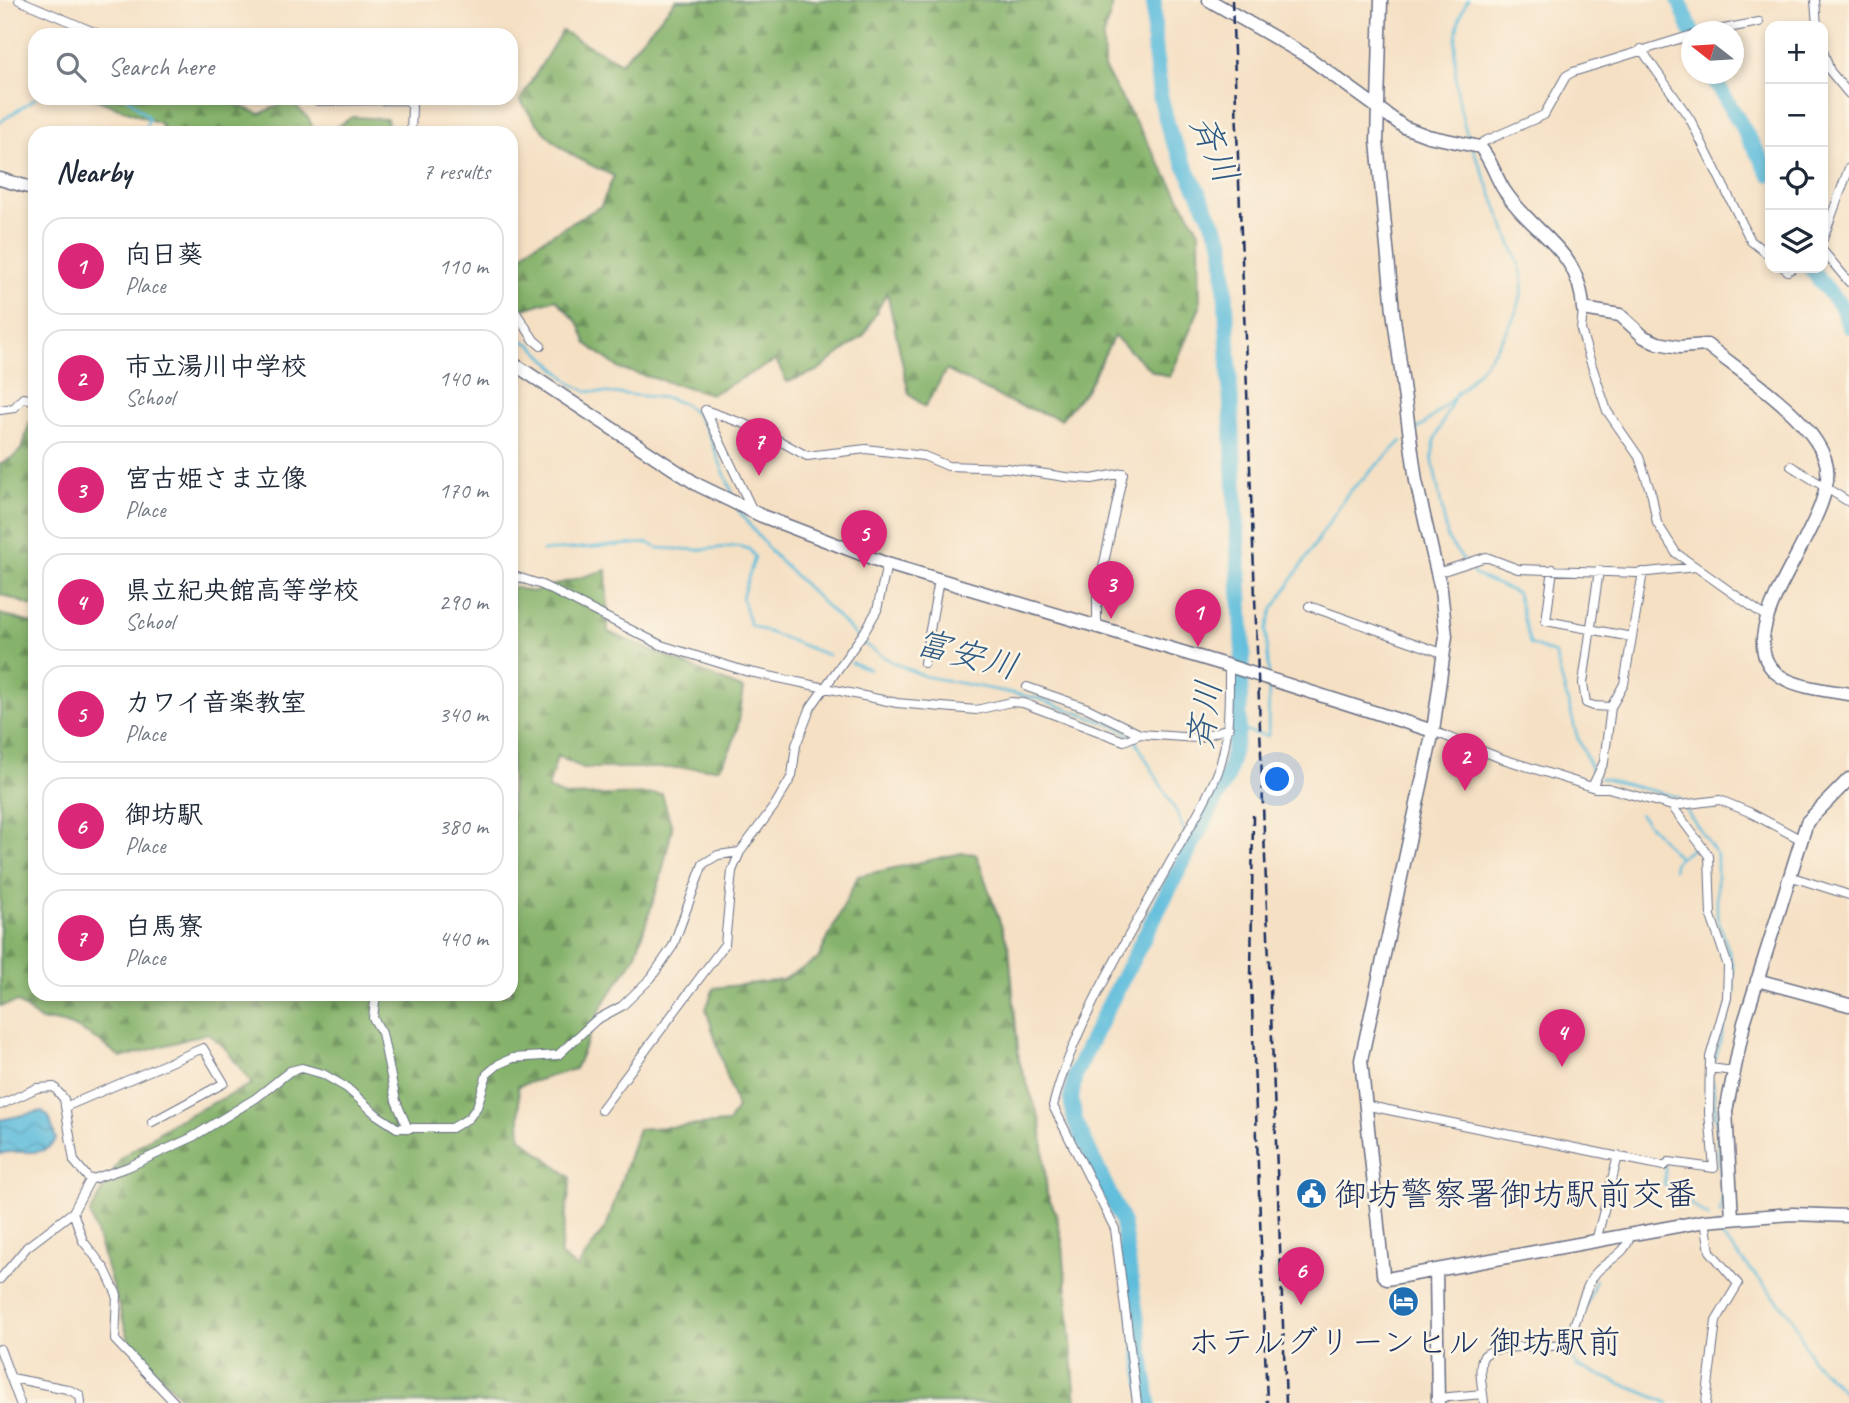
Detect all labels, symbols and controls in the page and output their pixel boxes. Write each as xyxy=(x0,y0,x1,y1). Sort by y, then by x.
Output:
north arrow xyxy=(1681,21,1744,84)
map controls xyxy=(1765,21,1828,273)
button: + xyxy=(1765,21,1828,84)
search box xyxy=(28,28,518,105)
icon: search xyxy=(52,48,90,86)
text: Search here xyxy=(108,50,214,83)
button: − xyxy=(1765,84,1828,147)
water label: 斉川 xyxy=(1180,108,1249,190)
button: locate xyxy=(1765,147,1828,210)
text: Nearby xyxy=(56,153,132,191)
text: 7 results xyxy=(423,157,490,186)
button: layers xyxy=(1765,210,1828,273)
text: 向日葵 xyxy=(125,238,203,271)
text: 1 xyxy=(76,252,86,281)
text: 110 m xyxy=(439,252,488,281)
text: Place xyxy=(125,271,165,300)
text: 市立湯川中学校 xyxy=(125,350,307,383)
text: 2 xyxy=(76,364,86,393)
text: 140 m xyxy=(439,364,488,393)
text: School xyxy=(125,383,174,412)
pin: 7 xyxy=(736,418,782,476)
text: 宮古姫さま立像 xyxy=(125,462,307,495)
text: 3 xyxy=(76,476,86,505)
text: 170 m xyxy=(439,476,488,505)
text: Place xyxy=(125,495,165,524)
pin: 5 xyxy=(841,510,887,568)
pin: 3 xyxy=(1088,561,1134,619)
text: 県立紀央館高等学校 xyxy=(125,574,359,607)
text: 4 xyxy=(76,588,86,617)
text: 290 m xyxy=(439,588,488,617)
pin: 1 xyxy=(1175,589,1221,647)
text: School xyxy=(125,607,174,636)
water label: 富安川 xyxy=(910,619,1023,690)
water label: 斉川 xyxy=(1177,677,1232,753)
text: カワイ音楽教室 xyxy=(125,686,306,719)
text: 5 xyxy=(76,700,86,729)
text: 340 m xyxy=(439,700,488,729)
text: Place xyxy=(125,719,165,748)
pin: 2 xyxy=(1442,733,1488,791)
your location xyxy=(1260,762,1294,796)
text: 御坊駅 xyxy=(125,798,203,831)
text: 6 xyxy=(76,812,86,841)
text: 380 m xyxy=(439,812,488,841)
text: Place xyxy=(125,831,165,860)
text: 白馬寮 xyxy=(125,910,203,943)
text: 7 xyxy=(76,924,86,953)
text: 440 m xyxy=(439,924,488,953)
text: Place xyxy=(125,943,165,972)
pin: 4 xyxy=(1539,1009,1585,1067)
place label: 御坊警察署御坊駅前交番 xyxy=(1334,1173,1697,1215)
public building icon: 御坊警察署御坊駅前交番 xyxy=(1294,1176,1328,1210)
pin: 6 xyxy=(1278,1247,1324,1305)
hotel icon: ホテルグリーンヒル 御坊駅前 xyxy=(1387,1284,1421,1318)
place label: ホテルグリーンヒル 御坊駅前 xyxy=(1187,1321,1621,1363)

